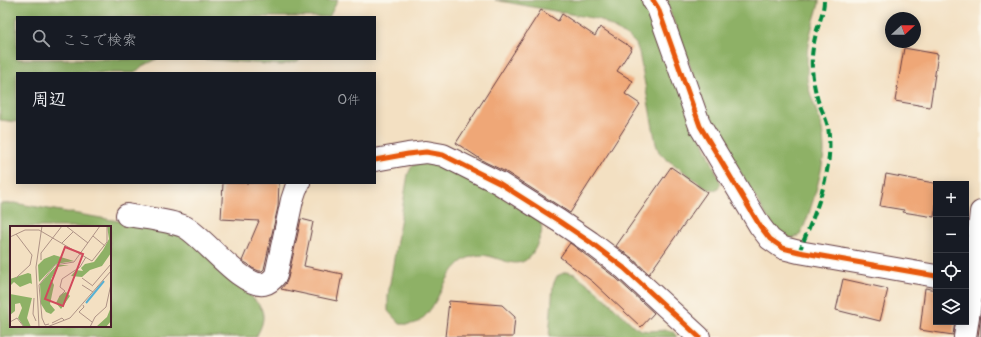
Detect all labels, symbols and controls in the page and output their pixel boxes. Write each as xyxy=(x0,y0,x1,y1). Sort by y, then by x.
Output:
north arrow xyxy=(885,12,921,48)
search box xyxy=(16,16,376,60)
icon: search xyxy=(30,27,52,49)
text: ここで検索 xyxy=(62,27,137,50)
text: 周辺 xyxy=(32,85,66,111)
text: 0件 xyxy=(337,89,360,108)
map controls xyxy=(933,181,969,325)
button: + xyxy=(933,181,969,217)
button: − xyxy=(933,217,969,253)
inset map xyxy=(10,226,111,327)
button: locate xyxy=(933,253,969,289)
button: layers xyxy=(933,289,969,325)

